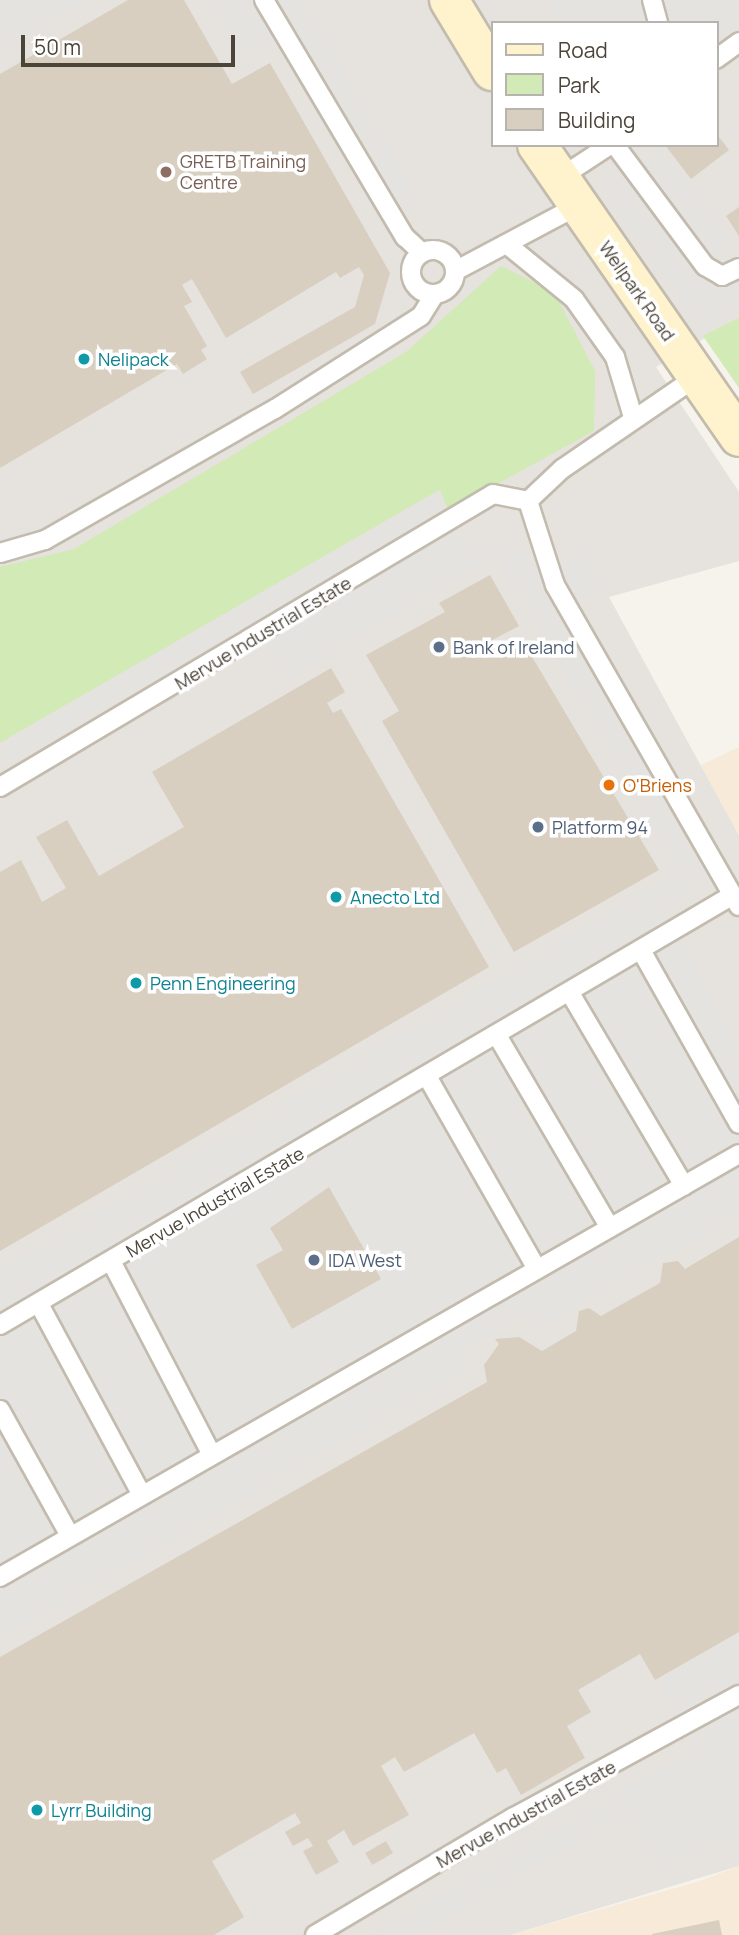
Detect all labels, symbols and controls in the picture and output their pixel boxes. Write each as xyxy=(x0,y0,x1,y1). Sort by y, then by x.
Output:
scale bar xyxy=(24,21,238,65)
legend xyxy=(490,21,718,147)
text: 50 m xyxy=(34,33,81,61)
text: Road xyxy=(558,36,608,64)
text: Park xyxy=(558,71,600,99)
text: Building xyxy=(558,106,635,134)
place label: GRETB Training Centre xyxy=(180,151,306,194)
marker: GRETB Training Centre xyxy=(158,164,174,180)
street label: Wellpark Road xyxy=(595,237,679,345)
place label: Nelipack xyxy=(98,348,169,370)
marker: Nelipack xyxy=(76,351,92,367)
street label: Mervue Industrial Estate xyxy=(171,572,355,694)
place label: Bank of Ireland xyxy=(453,636,574,658)
marker: Bank of Ireland xyxy=(431,639,447,655)
place label: O'Briens xyxy=(623,774,692,796)
marker: O'Briens xyxy=(601,777,617,793)
place label: Platform 94 xyxy=(552,816,648,838)
marker: Platform 94 xyxy=(530,819,546,835)
place label: Anecto Ltd xyxy=(350,886,440,908)
marker: Anecto Ltd xyxy=(328,889,344,905)
place label: Penn Engineering xyxy=(150,972,296,994)
marker: Penn Engineering xyxy=(128,975,144,991)
street label: Mervue Industrial Estate xyxy=(122,1142,308,1262)
place label: IDA West xyxy=(328,1249,402,1271)
marker: IDA West xyxy=(306,1252,322,1268)
street label: Mervue Industrial Estate xyxy=(433,1756,619,1872)
place label: Lyrr Building xyxy=(51,1799,152,1821)
marker: Lyrr Building xyxy=(29,1802,45,1818)

